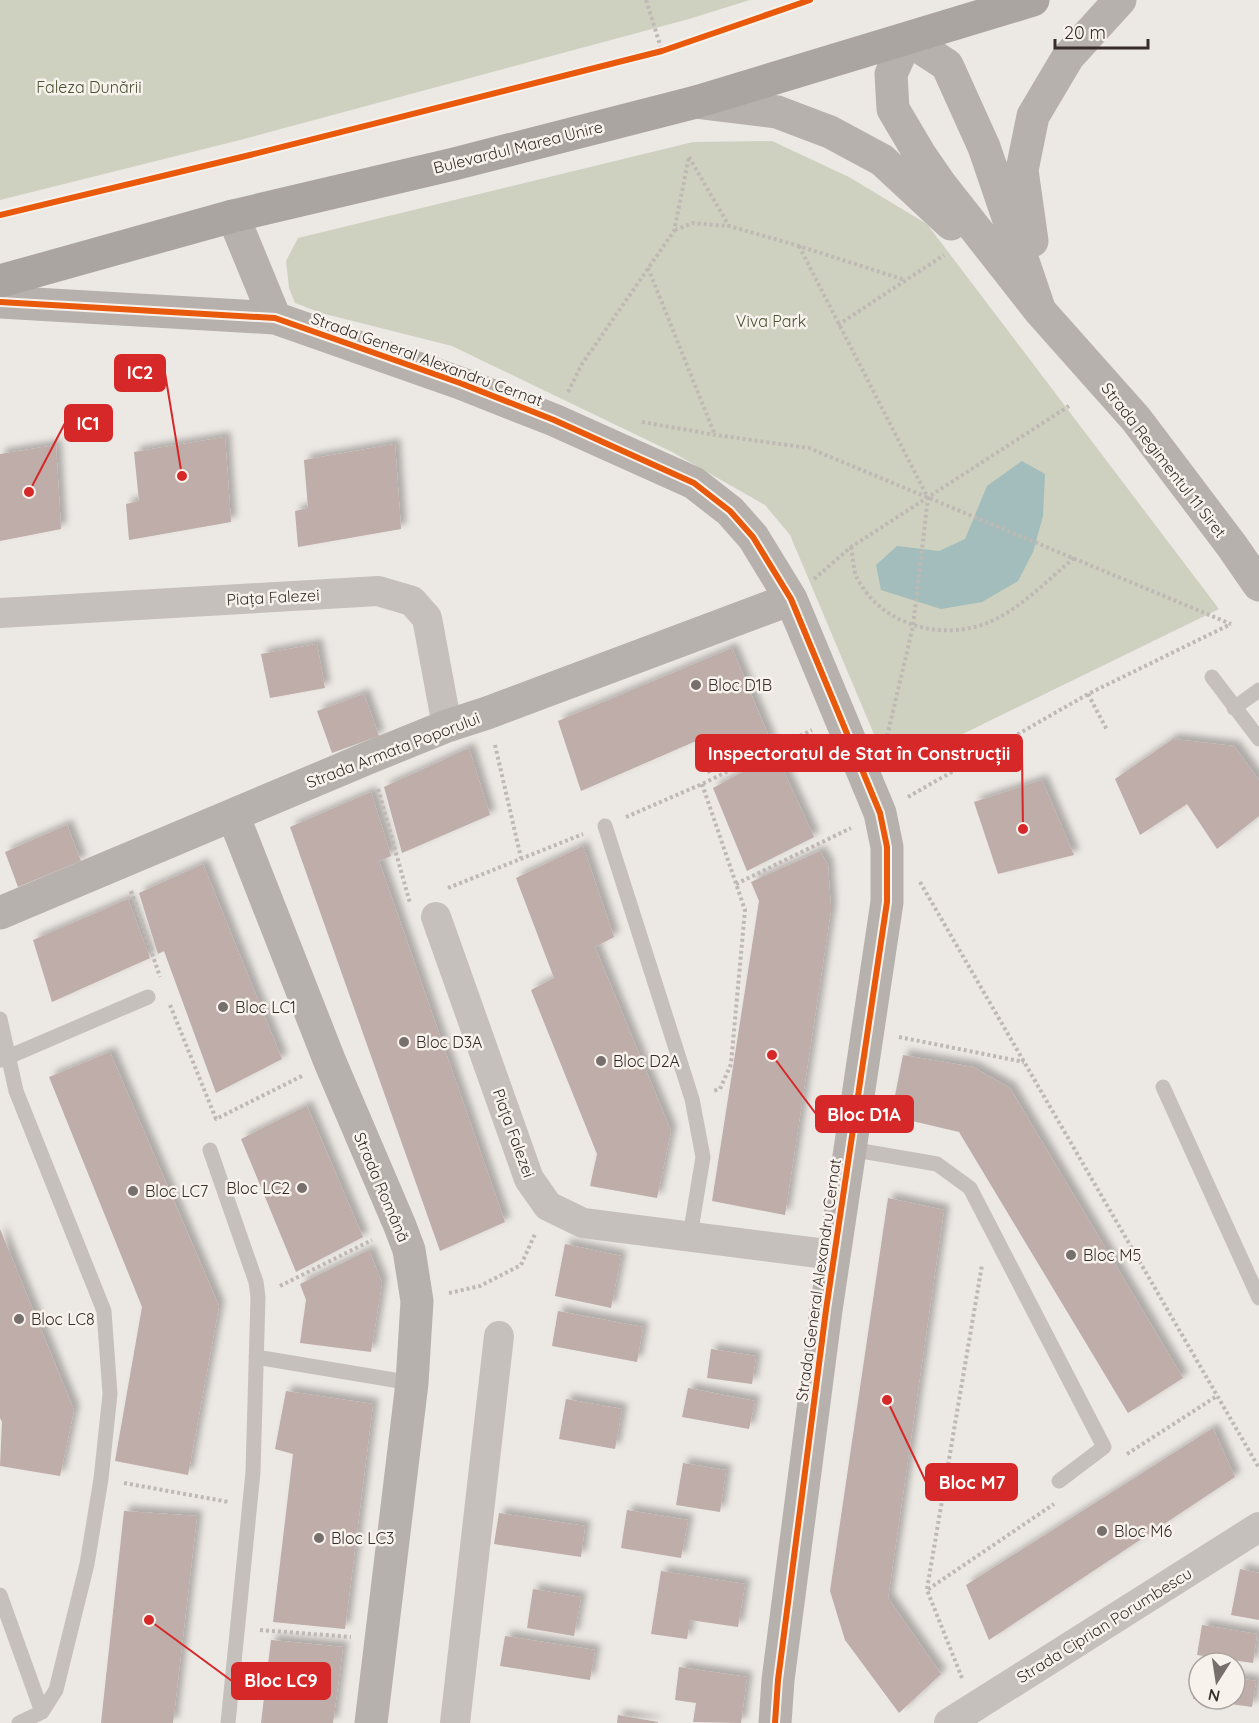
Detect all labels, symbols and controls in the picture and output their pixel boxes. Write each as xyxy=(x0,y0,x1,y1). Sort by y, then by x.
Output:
scale bar xyxy=(1055,12,1148,50)
text: 20 m xyxy=(1064,21,1106,44)
park label: Faleza Dunării xyxy=(36,77,142,97)
street label: Bulevardul Marea Unire xyxy=(431,116,605,178)
street label: Strada General Alexandru Cernat xyxy=(309,308,545,410)
park label: Viva Park xyxy=(736,311,806,331)
callout: IC2 xyxy=(115,355,165,391)
text: IC2 xyxy=(127,361,153,384)
street label: Strada Regimentul 11 Siret xyxy=(1097,379,1231,541)
callout: IC1 xyxy=(65,405,112,441)
text: IC1 xyxy=(76,412,100,435)
street label: Piața Falezei xyxy=(226,585,320,609)
place label: Bloc D1B xyxy=(708,675,772,695)
marker: Bloc D1B xyxy=(689,678,703,692)
street label: Strada Armata Poporului xyxy=(304,708,482,792)
callout: Inspectoratul de Stat în Construcții xyxy=(696,735,1022,771)
text: Inspectoratul de Stat în Construcții xyxy=(708,742,1010,766)
place label: Bloc LC1 xyxy=(235,997,296,1017)
marker: Bloc LC1 xyxy=(216,1000,230,1014)
place label: Bloc D3A xyxy=(416,1032,482,1052)
marker: Bloc D3A xyxy=(397,1035,411,1049)
place label: Bloc D2A xyxy=(613,1051,680,1071)
marker: Bloc D2A xyxy=(594,1054,608,1068)
street label: Piața Falezei xyxy=(489,1086,539,1180)
callout: Bloc D1A xyxy=(816,1096,913,1132)
text: Bloc D1A xyxy=(827,1103,901,1126)
street label: Strada Română xyxy=(350,1129,414,1245)
street label: Strada General Alexandru Cernat xyxy=(791,1157,845,1403)
place label: Bloc LC2 xyxy=(226,1178,290,1198)
place label: Bloc LC7 xyxy=(145,1181,208,1201)
marker: Bloc LC2 xyxy=(295,1181,309,1195)
marker: Bloc LC7 xyxy=(126,1184,140,1198)
place label: Bloc M5 xyxy=(1083,1245,1141,1265)
marker: Bloc M5 xyxy=(1064,1248,1078,1262)
place label: Bloc LC8 xyxy=(31,1309,95,1329)
marker: Bloc LC8 xyxy=(12,1312,26,1326)
callout: Bloc M7 xyxy=(926,1464,1017,1500)
text: Bloc M7 xyxy=(939,1471,1005,1494)
place label: Bloc M6 xyxy=(1114,1521,1172,1541)
marker: Bloc M6 xyxy=(1095,1524,1109,1538)
place label: Bloc LC3 xyxy=(331,1528,394,1548)
marker: Bloc LC3 xyxy=(312,1531,326,1545)
street label: Strada Ciprian Porumbescu xyxy=(1013,1563,1195,1687)
north arrow xyxy=(1187,1651,1247,1711)
callout: Bloc LC9 xyxy=(232,1663,330,1699)
text: Bloc LC9 xyxy=(244,1669,318,1692)
text: N xyxy=(1206,1685,1222,1707)

